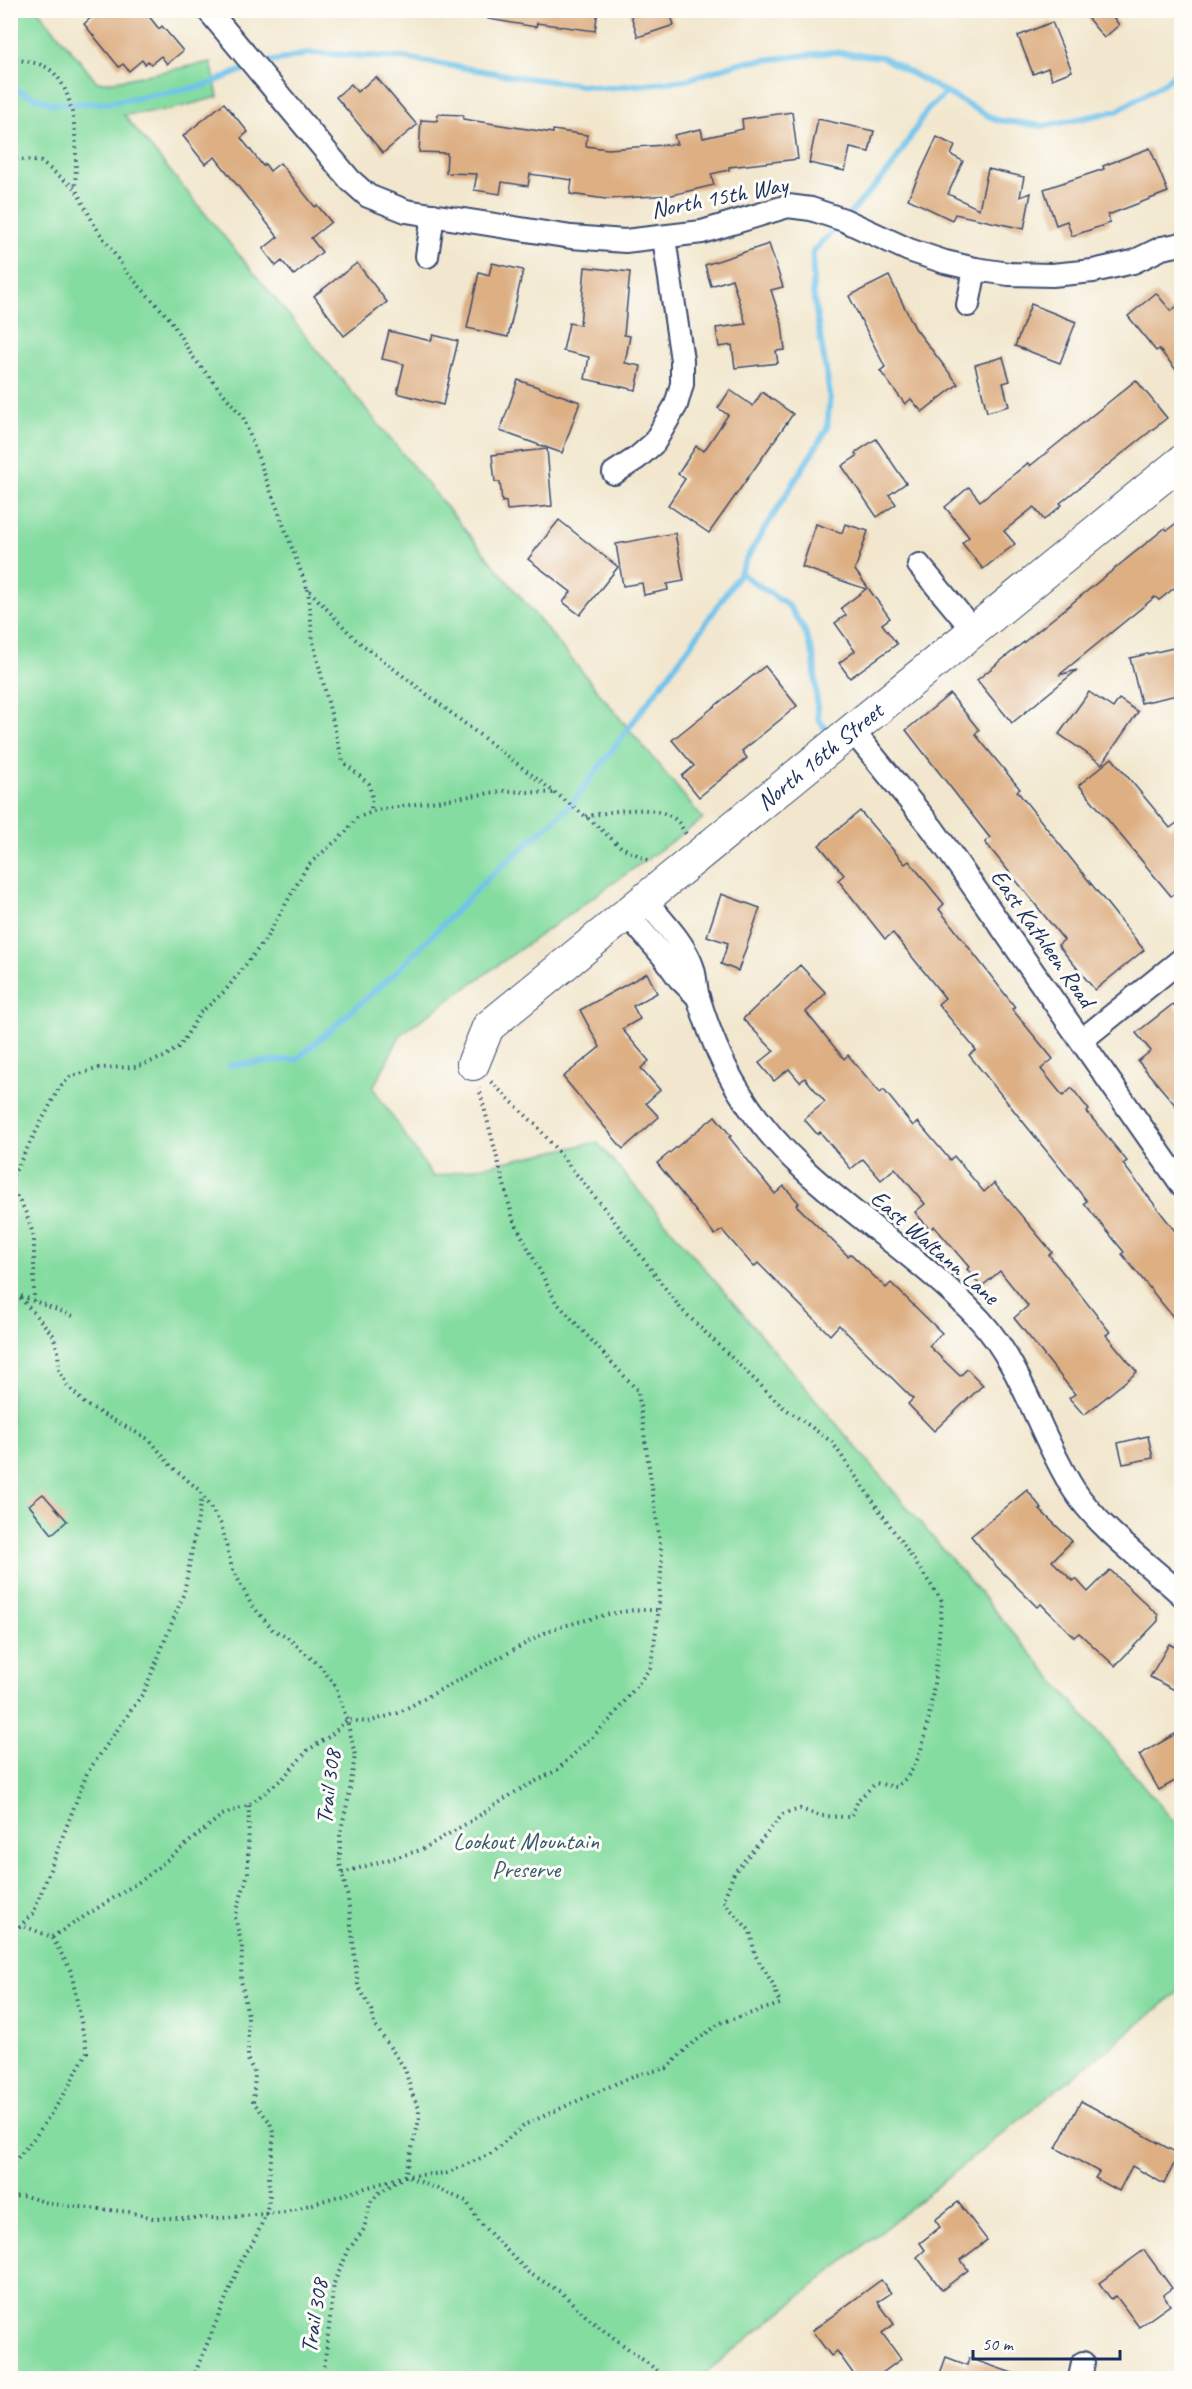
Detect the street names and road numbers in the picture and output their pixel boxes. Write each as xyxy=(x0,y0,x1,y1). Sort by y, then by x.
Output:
street label: North 15th Way xyxy=(648,169,792,225)
street label: North 16th Street xyxy=(750,695,891,817)
street label: East Kathleen Road xyxy=(984,863,1104,1016)
street label: East Waltann Lane xyxy=(865,1183,1007,1312)
street label: Trail 308 xyxy=(309,1746,348,1826)
street label: Trail 308 xyxy=(293,2275,335,2355)

